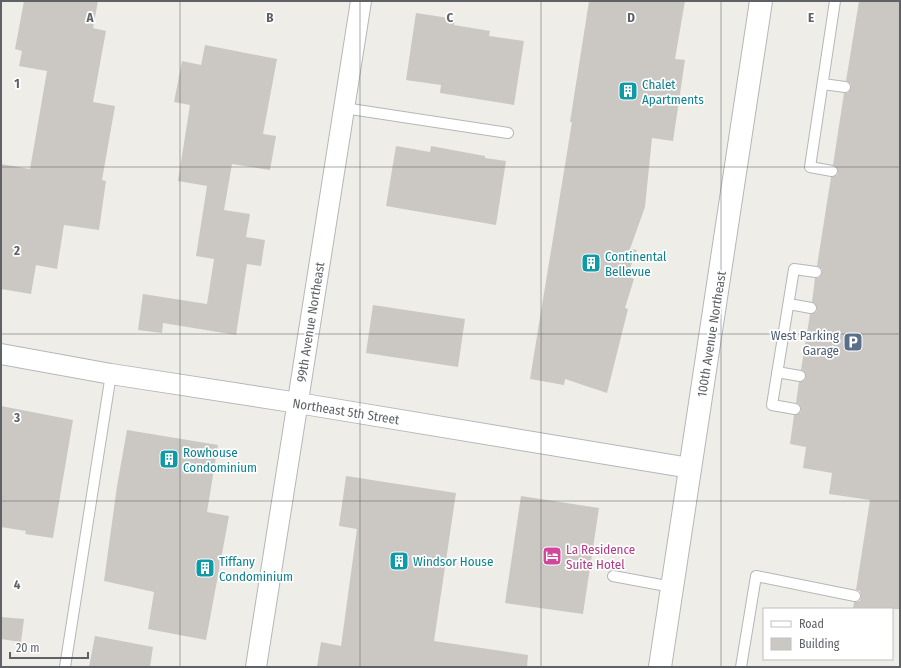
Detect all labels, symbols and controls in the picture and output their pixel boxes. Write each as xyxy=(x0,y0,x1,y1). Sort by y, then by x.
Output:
text: A xyxy=(85,10,94,25)
text: B xyxy=(266,10,274,25)
text: C xyxy=(447,10,454,25)
text: D xyxy=(627,10,635,25)
text: E xyxy=(808,10,814,25)
text: 1 xyxy=(14,76,20,91)
place label: Chalet Apartments xyxy=(642,77,704,107)
building icon: Chalet Apartments xyxy=(617,80,639,102)
text: 2 xyxy=(13,243,20,258)
place label: Continental Bellevue xyxy=(605,249,667,279)
building icon: Continental Bellevue xyxy=(580,252,602,274)
street label: 99th Avenue Northeast xyxy=(294,260,328,383)
street label: 100th Avenue Northeast xyxy=(694,269,729,398)
place label: West Parking Garage xyxy=(771,328,840,358)
parking icon: West Parking Garage xyxy=(842,331,864,353)
street label: Northeast 5th Street xyxy=(292,396,401,427)
text: 3 xyxy=(13,410,20,425)
place label: Rowhouse Condominium xyxy=(183,445,257,475)
building icon: Rowhouse Condominium xyxy=(158,448,180,470)
place label: La Residence Suite Hotel xyxy=(566,542,635,572)
hotel icon: La Residence Suite Hotel xyxy=(541,545,563,567)
building icon: Windsor House xyxy=(388,550,410,572)
place label: Tiffany Condominium xyxy=(219,554,293,584)
place label: Windsor House xyxy=(413,554,493,569)
building icon: Tiffany Condominium xyxy=(194,557,216,579)
text: 4 xyxy=(14,577,21,592)
legend xyxy=(763,608,893,660)
text: Road xyxy=(799,617,824,631)
scale bar xyxy=(10,634,88,660)
text: Building xyxy=(799,637,840,651)
text: 20 m xyxy=(16,641,40,655)

